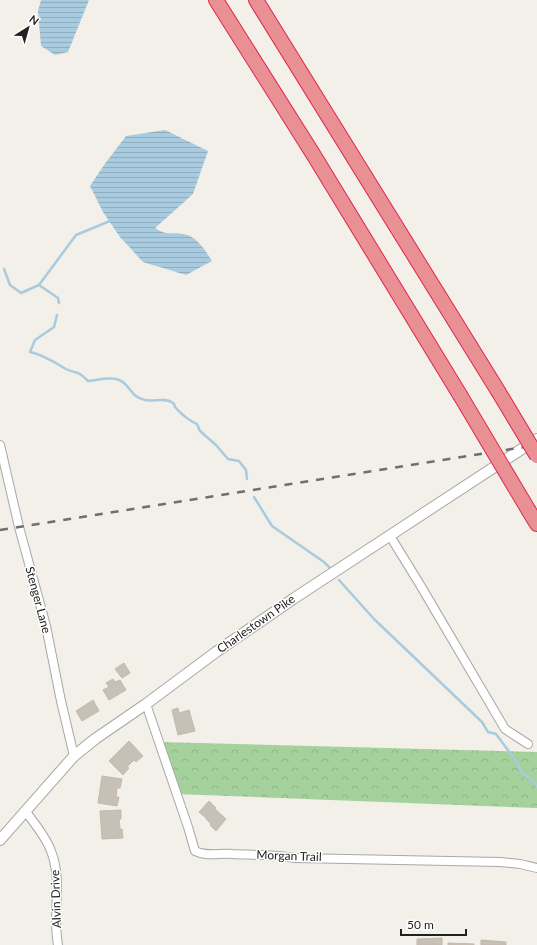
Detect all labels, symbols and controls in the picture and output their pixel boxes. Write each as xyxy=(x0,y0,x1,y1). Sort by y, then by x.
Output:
north arrow xyxy=(8,8,48,48)
text: N xyxy=(27,12,42,27)
street label: Stenger Lane xyxy=(22,565,55,635)
street label: Charlestown Pike xyxy=(214,591,298,656)
street label: Morgan Trail xyxy=(256,847,322,864)
street label: Alvin Drive xyxy=(47,870,64,928)
scale bar xyxy=(401,911,466,937)
text: 50 m xyxy=(407,917,434,932)

